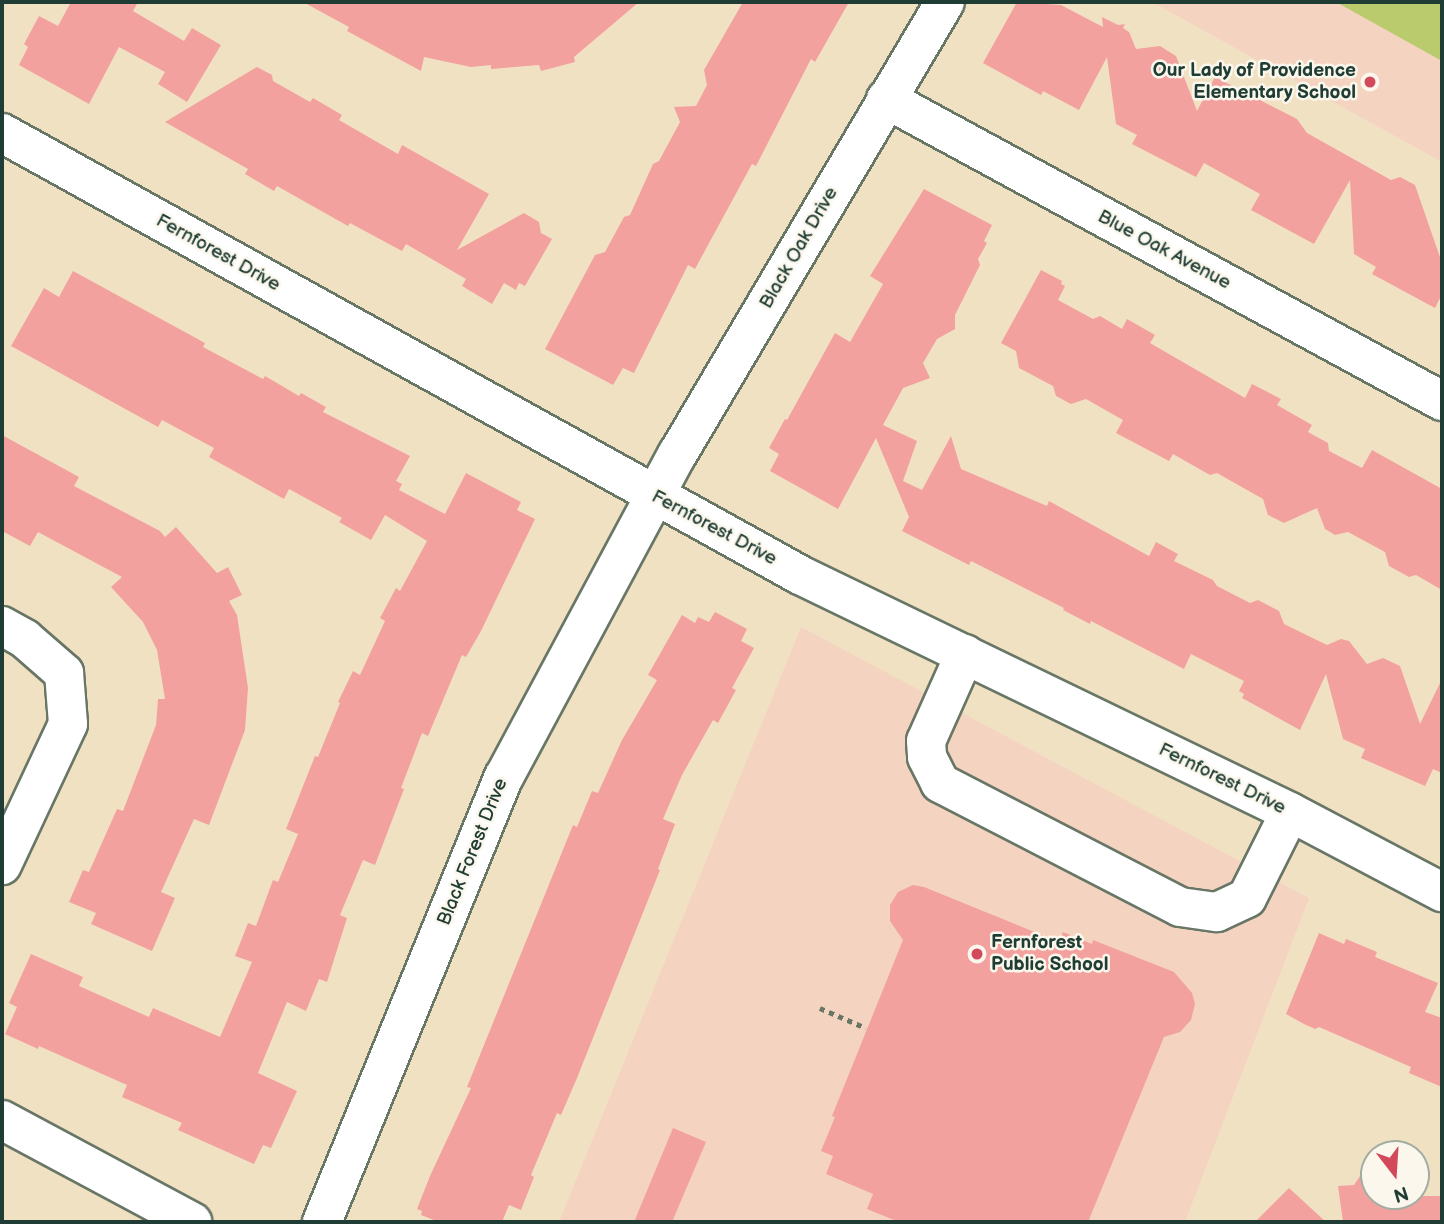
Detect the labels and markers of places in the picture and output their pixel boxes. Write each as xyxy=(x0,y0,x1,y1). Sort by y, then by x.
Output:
place label: Our Lady of Providence Elementary School xyxy=(1152,60,1356,104)
marker: Our Lady of Providence Elementary School xyxy=(1362,74,1378,90)
place label: Fernforest Public School xyxy=(991,932,1108,976)
marker: Fernforest Public School xyxy=(969,946,985,962)

